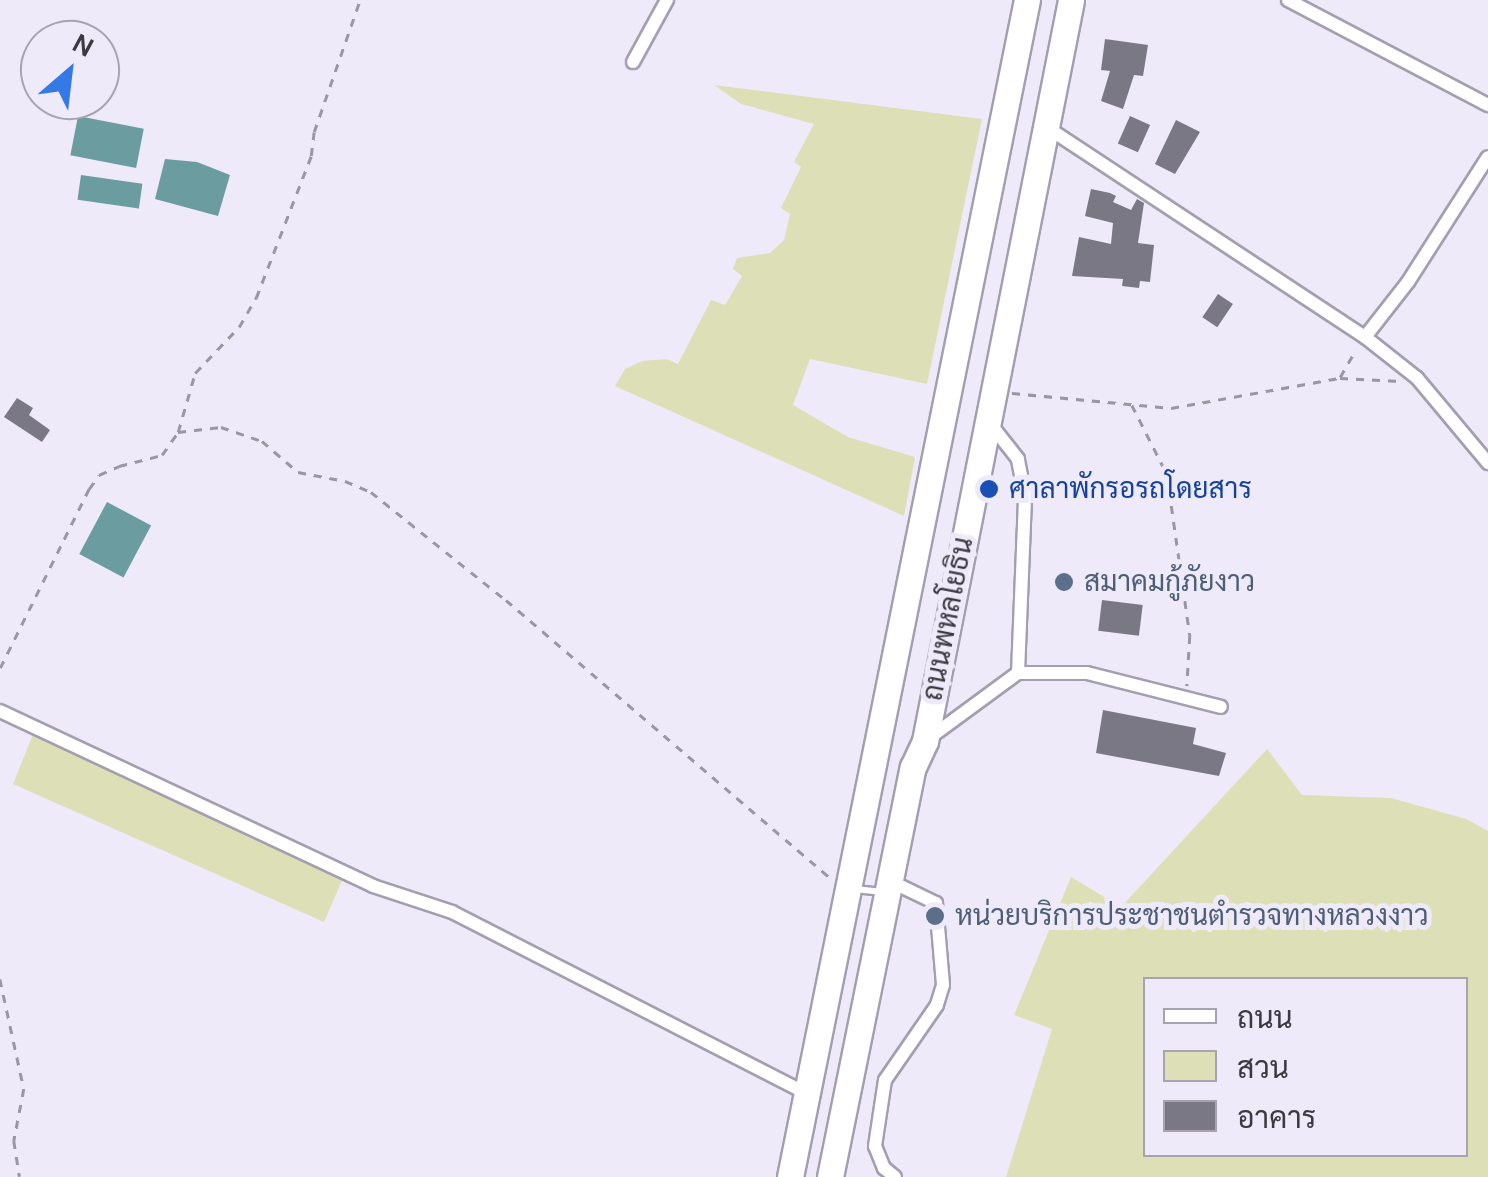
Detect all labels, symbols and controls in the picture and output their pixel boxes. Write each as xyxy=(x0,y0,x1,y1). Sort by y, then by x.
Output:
north arrow xyxy=(20,20,120,120)
text: N xyxy=(67,26,100,64)
place label: ศาลาพักรอรถโดยสาร xyxy=(1009,472,1252,506)
marker: ศาลาพักรอรถโดยสาร xyxy=(978,478,1000,500)
street label: ถนนพหลโยธิน xyxy=(916,534,980,704)
place label: สมาคมกู้ภัยงาว xyxy=(1084,565,1255,599)
marker: สมาคมกู้ภัยงาว xyxy=(1053,571,1075,593)
place label: หน่วยบริการประชาชนตำรวจทางหลวงงาว xyxy=(955,899,1429,933)
marker: หน่วยบริการประชาชนตำรวจทางหลวงงาว xyxy=(924,905,946,927)
legend xyxy=(1143,977,1468,1157)
text: ถนน xyxy=(1237,1000,1293,1036)
text: สวน xyxy=(1237,1050,1289,1086)
text: อาคาร xyxy=(1237,1100,1316,1136)

